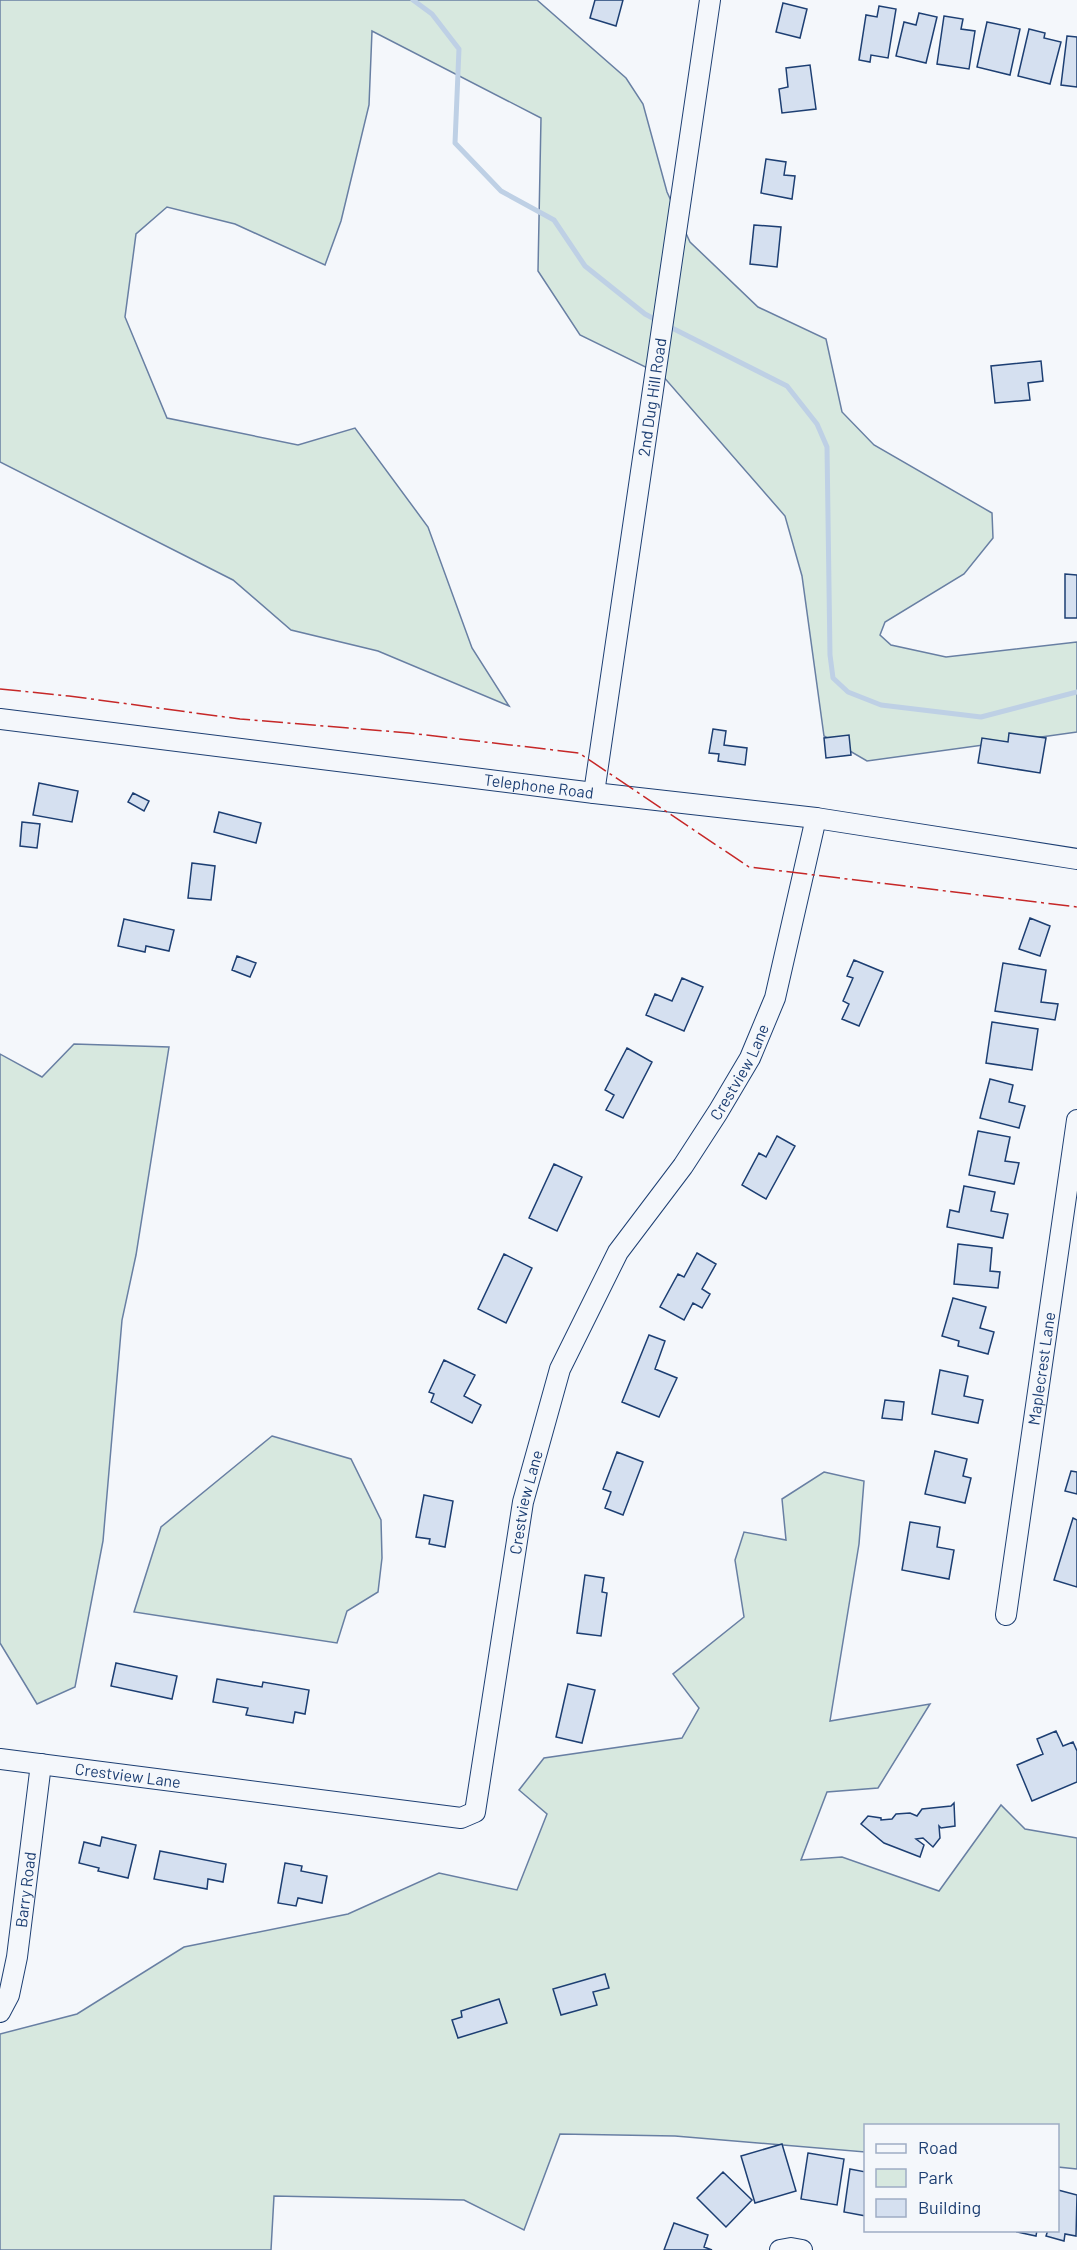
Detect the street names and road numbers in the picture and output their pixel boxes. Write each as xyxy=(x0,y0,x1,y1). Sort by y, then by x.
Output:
street label: 2nd Dug Hill Road xyxy=(633,337,669,458)
street label: Telephone Road xyxy=(483,769,595,802)
street label: Crestview Lane xyxy=(705,1021,772,1123)
street label: Maplecrest Lane xyxy=(1023,1311,1058,1426)
street label: Crestview Lane xyxy=(505,1448,546,1556)
street label: Crestview Lane xyxy=(74,1759,182,1791)
street label: Barry Road xyxy=(11,1851,39,1929)

